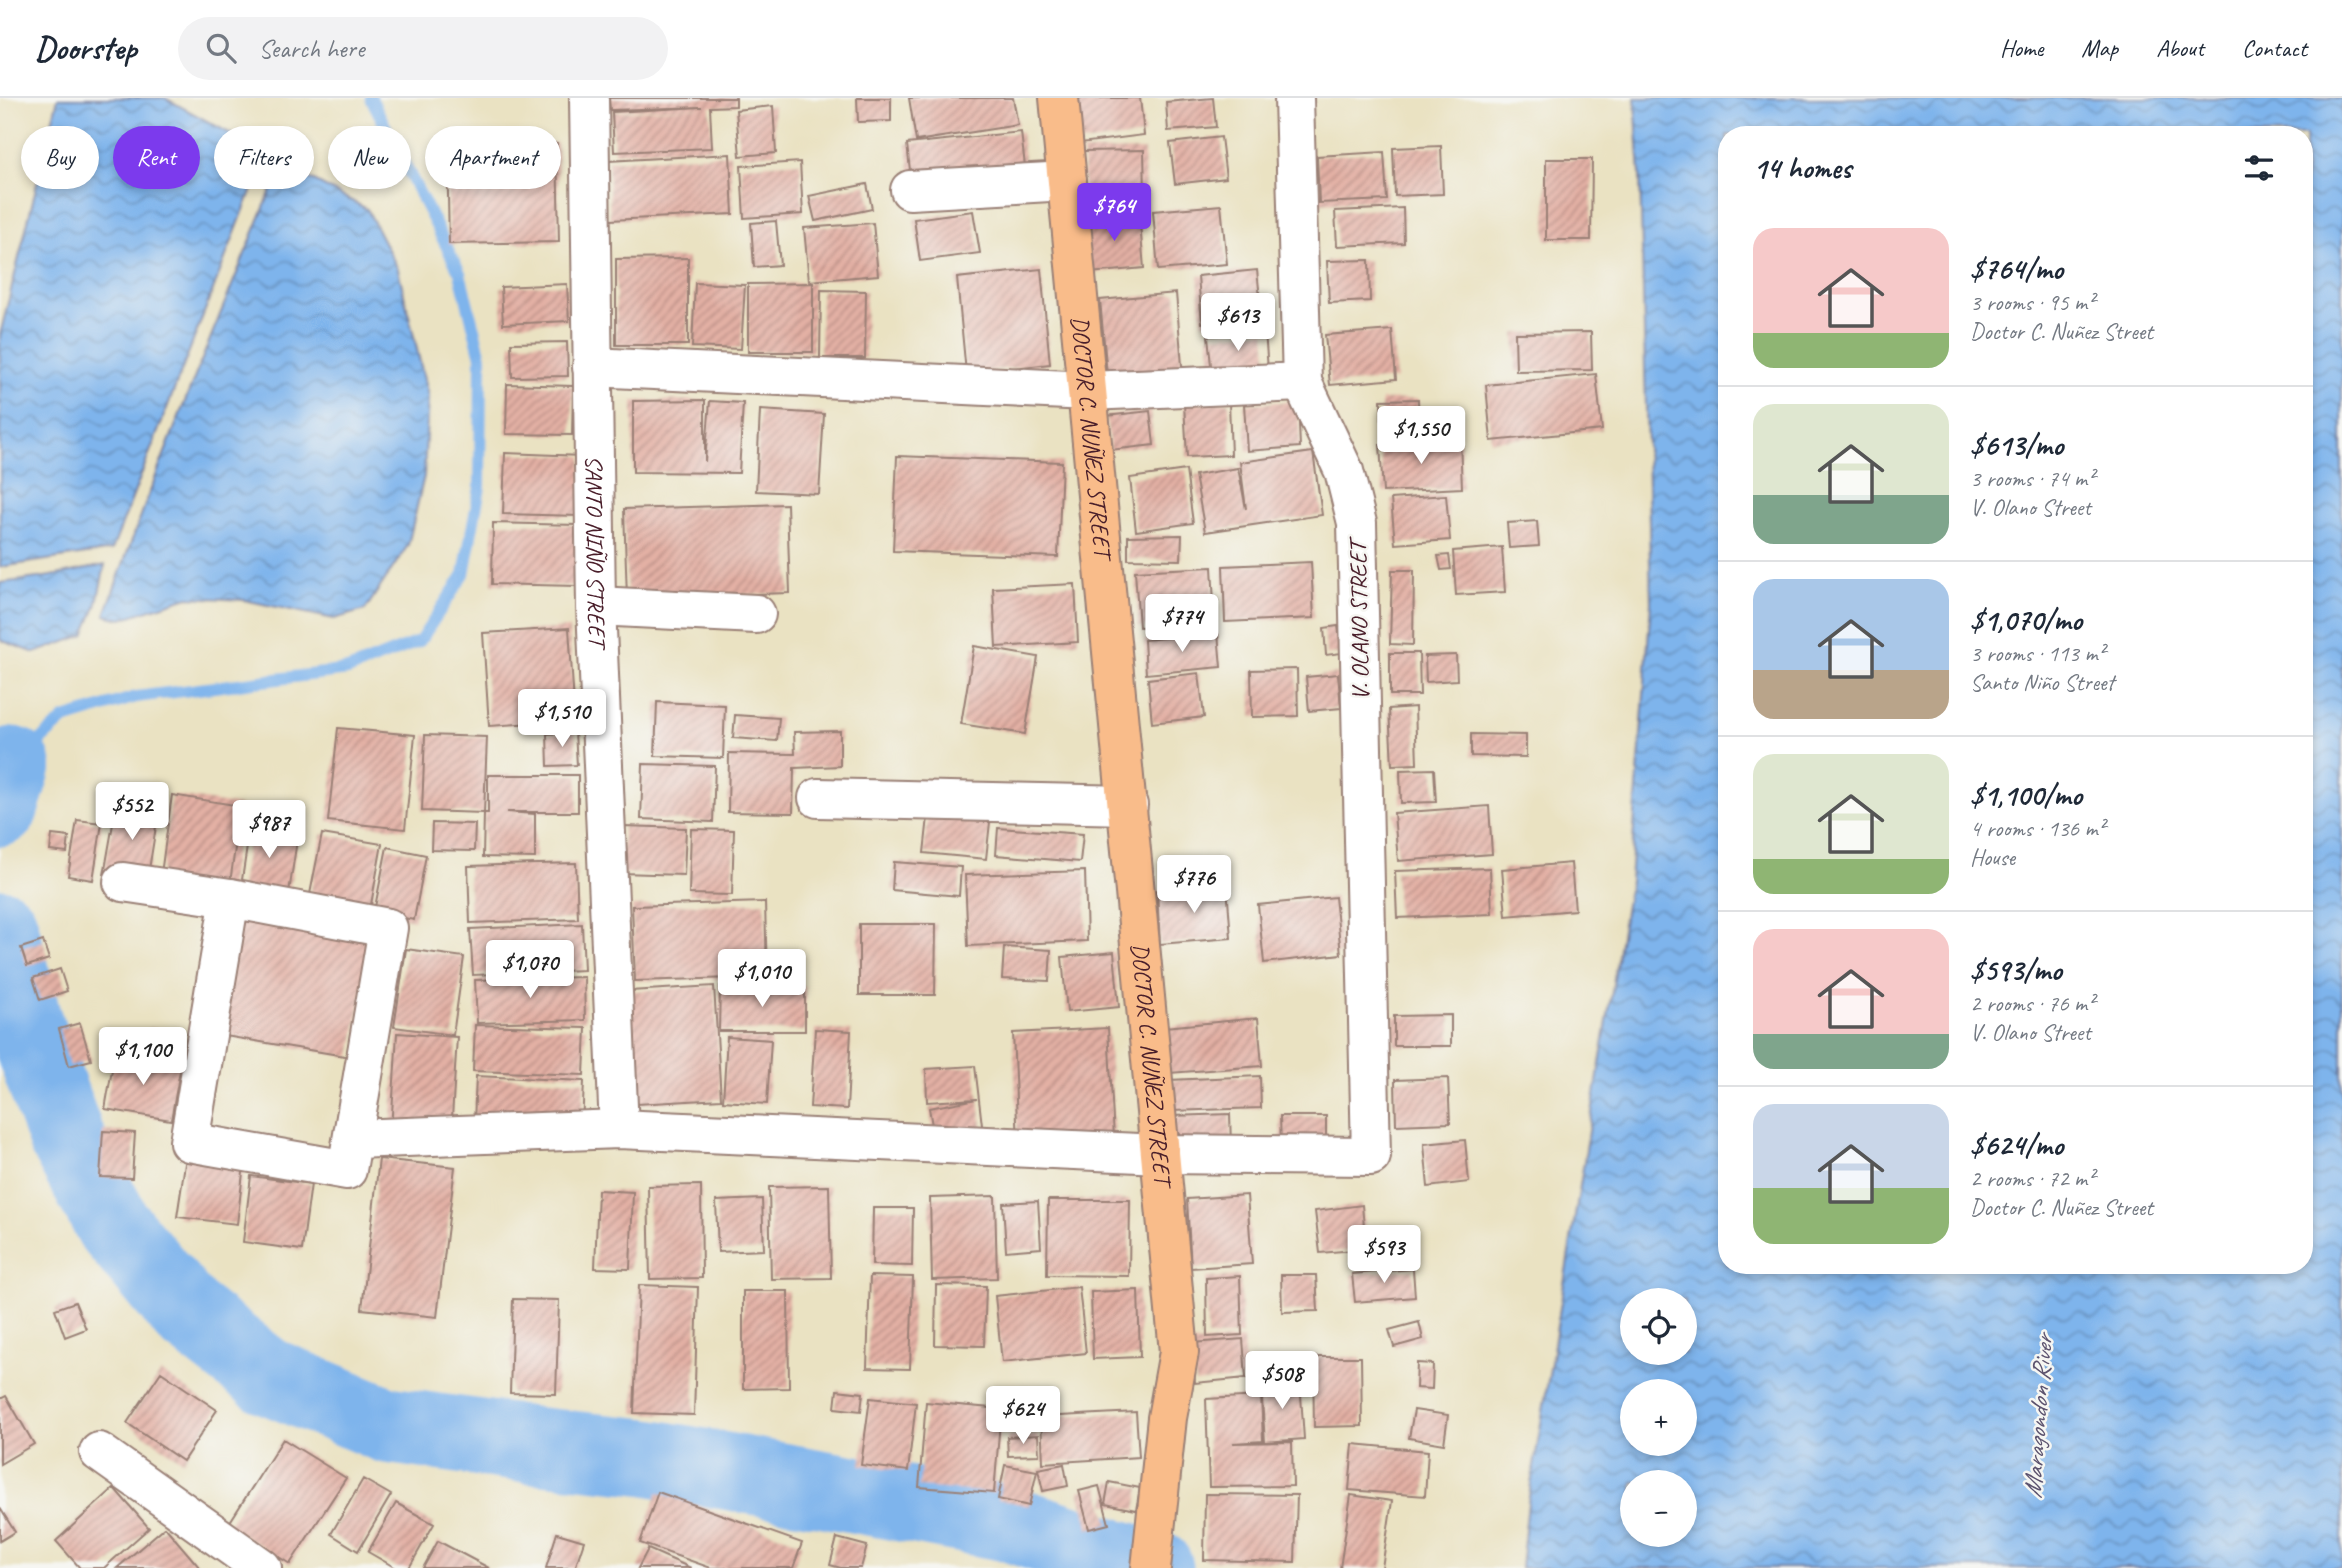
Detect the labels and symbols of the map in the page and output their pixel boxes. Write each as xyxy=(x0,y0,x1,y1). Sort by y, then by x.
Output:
pin: $764 xyxy=(1073,184,1155,243)
pin: $613 xyxy=(1197,294,1279,353)
street label: DOCTOR C. NUÑEZ STREET xyxy=(1065,315,1118,564)
pin: $1,550 xyxy=(1364,406,1478,466)
street label: SANTO NIÑO STREET xyxy=(579,455,613,652)
street label: V. OLANO STREET xyxy=(1343,535,1375,701)
pin: $774 xyxy=(1141,594,1223,654)
pin: $1,510 xyxy=(505,690,619,749)
pin: $552 xyxy=(91,782,173,842)
pin: $987 xyxy=(228,800,310,860)
pin: $776 xyxy=(1153,856,1235,915)
pin: $1,070 xyxy=(473,940,587,1000)
street label: DOCTOR C. NUÑEZ STREET xyxy=(1125,942,1178,1191)
pin: $1,010 xyxy=(705,950,819,1009)
pin: $1,100 xyxy=(86,1028,200,1087)
pin: $593 xyxy=(1343,1226,1425,1285)
water label: Maragondon River xyxy=(2016,1330,2060,1499)
pin: $508 xyxy=(1241,1352,1323,1411)
pin: $624 xyxy=(982,1386,1064,1446)

